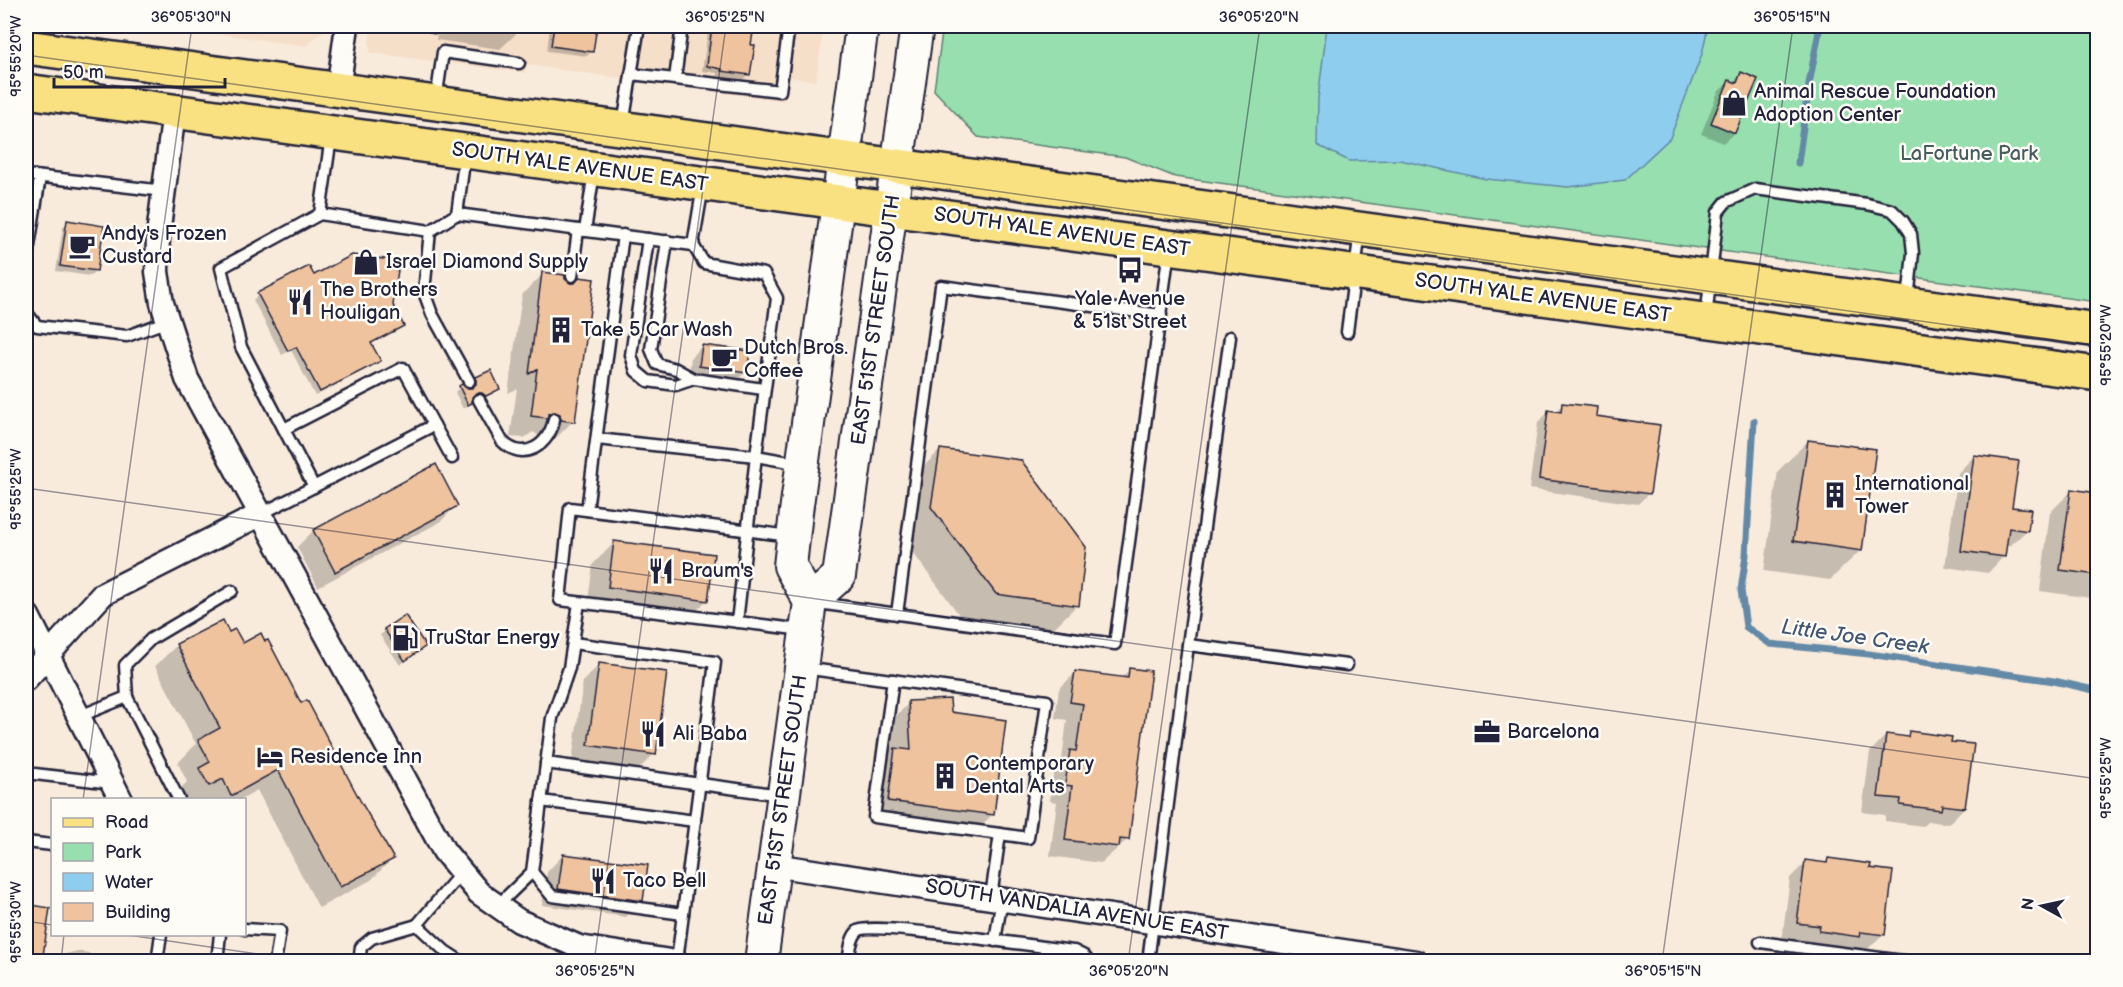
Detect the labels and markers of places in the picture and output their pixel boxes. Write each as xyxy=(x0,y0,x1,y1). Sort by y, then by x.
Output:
place label: Animal Rescue Foundation Adoption Center xyxy=(1754,80,1996,127)
shop icon: Animal Rescue Foundation Adoption Center xyxy=(1719,88,1749,118)
place label: Andy's Frozen Custard xyxy=(102,222,227,269)
cafe icon: Andy's Frozen Custard xyxy=(67,231,97,261)
shop icon: Israel Diamond Supply xyxy=(351,247,381,277)
place label: Israel Diamond Supply xyxy=(386,250,588,274)
bus stop icon: Yale Avenue & 51st Street xyxy=(1115,255,1145,285)
place label: The Brothers Houligan xyxy=(320,278,438,325)
restaurant icon: The Brothers Houligan xyxy=(285,287,315,317)
place label: Yale Avenue & 51st Street xyxy=(1073,287,1187,334)
building icon: Take 5 Car Wash xyxy=(546,315,576,345)
place label: Take 5 Car Wash xyxy=(581,318,733,342)
place label: Dutch Bros. Coffee xyxy=(744,336,848,383)
cafe icon: Dutch Bros. Coffee xyxy=(709,344,739,374)
place label: International Tower xyxy=(1855,472,1969,519)
building icon: International Tower xyxy=(1820,480,1850,510)
restaurant icon: Braum's xyxy=(646,556,676,586)
place label: Braum's xyxy=(681,559,753,583)
fuel station icon: TruStar Energy xyxy=(390,623,420,653)
place label: TruStar Energy xyxy=(425,626,560,650)
office icon: Barcelona xyxy=(1472,717,1502,747)
restaurant icon: Ali Baba xyxy=(638,719,668,749)
place label: Barcelona xyxy=(1507,720,1600,744)
place label: Ali Baba xyxy=(673,722,747,746)
hotel icon: Residence Inn xyxy=(255,742,285,772)
place label: Residence Inn xyxy=(290,745,422,769)
place label: Contemporary Dental Arts xyxy=(965,752,1094,799)
building icon: Contemporary Dental Arts xyxy=(930,761,960,791)
restaurant icon: Taco Bell xyxy=(588,866,618,896)
place label: Taco Bell xyxy=(623,869,706,893)

